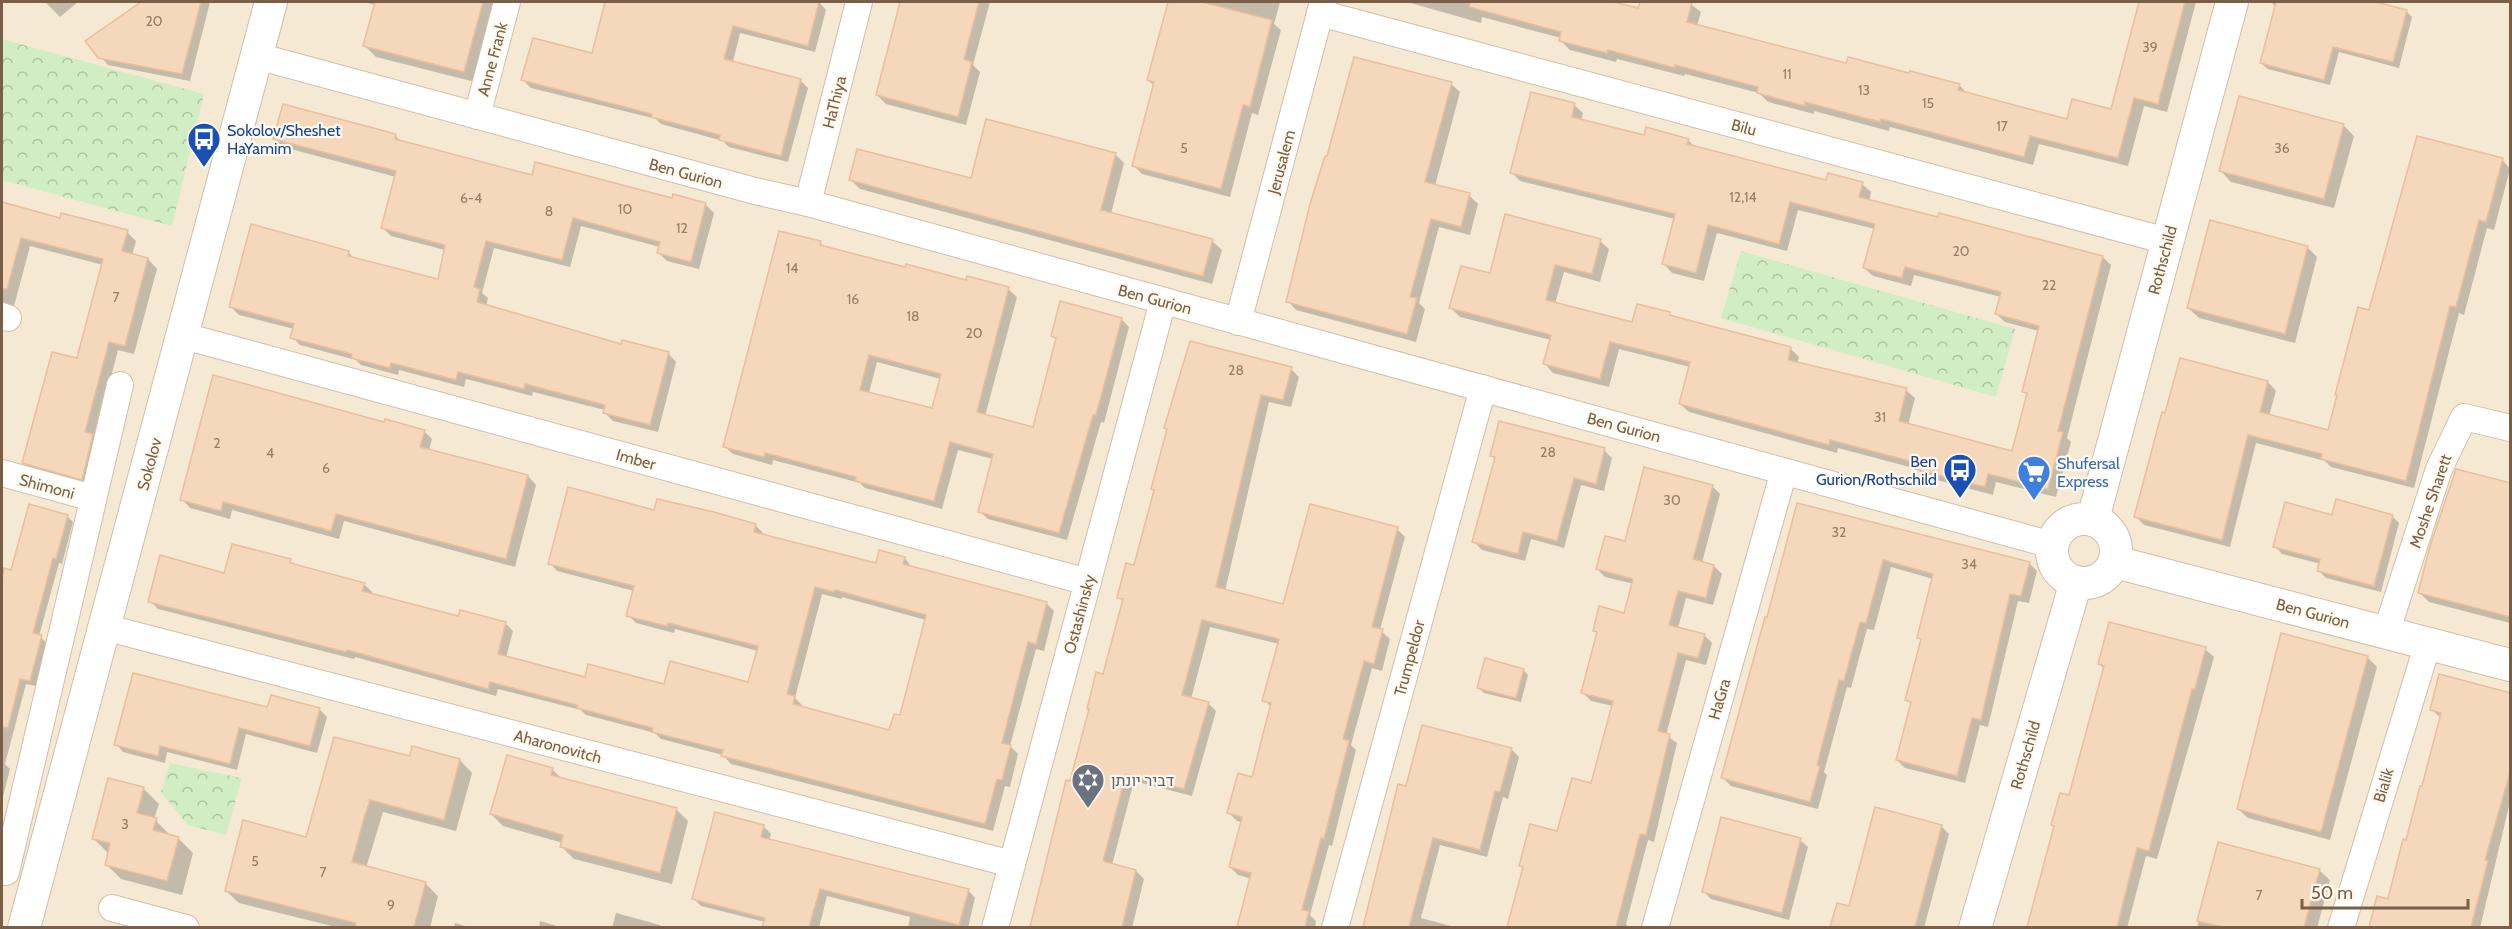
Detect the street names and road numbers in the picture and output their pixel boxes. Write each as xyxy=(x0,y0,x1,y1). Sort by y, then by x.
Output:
street label: Anne Frank xyxy=(473,19,512,98)
street label: HaThiya xyxy=(819,73,850,130)
street label: Bilu xyxy=(1729,115,1758,140)
street label: Jerusalem xyxy=(1264,128,1299,197)
street label: Ben Gurion xyxy=(647,155,725,192)
street label: Rothschild xyxy=(2144,224,2181,297)
street label: Ben Gurion xyxy=(1116,281,1194,318)
street label: Ben Gurion xyxy=(1585,409,1663,446)
street label: Sokolov xyxy=(133,435,166,493)
street label: Imber xyxy=(614,445,659,474)
street label: Moshe Sharett xyxy=(2406,451,2456,551)
street label: Shimoni xyxy=(17,470,77,503)
street label: Ostashinsky xyxy=(1060,572,1099,656)
street label: Ben Gurion xyxy=(2274,595,2352,632)
street label: Trumpeldor xyxy=(1390,617,1429,698)
street label: HaGra xyxy=(1705,676,1734,722)
street label: Rothschild xyxy=(2007,719,2044,792)
street label: Aharonovitch xyxy=(512,726,604,767)
street label: Bialik xyxy=(2369,765,2398,805)

